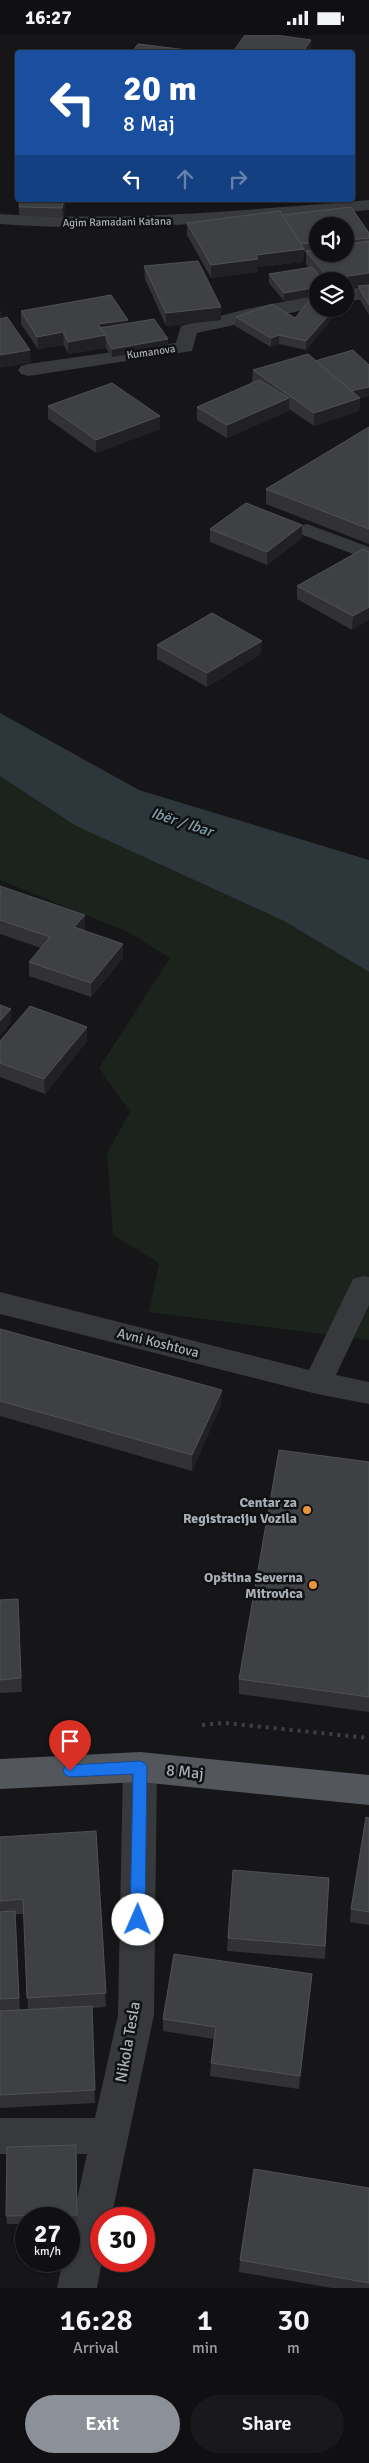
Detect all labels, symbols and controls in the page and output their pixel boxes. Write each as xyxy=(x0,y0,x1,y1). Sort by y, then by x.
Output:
text: 16:27 xyxy=(25,6,72,30)
text: 20 m xyxy=(123,67,197,110)
icon: left xyxy=(40,70,105,135)
text: 8 Maj xyxy=(123,110,175,137)
icon: left xyxy=(118,165,146,193)
icon: ahead xyxy=(171,165,199,193)
icon: right xyxy=(224,165,252,193)
street label: Agim Ramadani Katana xyxy=(62,215,172,229)
map controls xyxy=(309,217,354,317)
button: sound xyxy=(309,217,354,262)
button: layers xyxy=(309,272,354,317)
street label: Kumanova xyxy=(126,342,177,362)
water label: Ibër / Ibar xyxy=(149,804,217,841)
street label: Avni Koshtova xyxy=(115,1325,201,1361)
place label: Centar za Registraciju Vozila xyxy=(183,1494,297,1527)
marker: Centar za Registraciju Vozila xyxy=(301,1504,313,1516)
place label: Opština Severna Mitrovica xyxy=(204,1569,303,1602)
marker: Opština Severna Mitrovica xyxy=(307,1579,319,1591)
pin xyxy=(49,1720,91,1771)
icon: arrive xyxy=(56,1727,84,1755)
street label: 8 Maj xyxy=(165,1760,205,1784)
position arrow xyxy=(111,1893,163,1945)
street label: Nikola Tesla xyxy=(111,2000,145,2084)
speed limit sign: 30 xyxy=(90,2207,155,2272)
text: 27 xyxy=(34,2218,61,2249)
text: km/h xyxy=(34,2244,61,2259)
text: 16:28 xyxy=(59,2302,133,2339)
text: 1 xyxy=(197,2302,213,2339)
text: 30 xyxy=(277,2302,310,2339)
text: Arrival xyxy=(73,2338,119,2358)
text: min xyxy=(192,2338,218,2358)
text: m xyxy=(287,2338,300,2358)
button: Exit xyxy=(25,2395,180,2453)
button: Share xyxy=(190,2395,344,2453)

